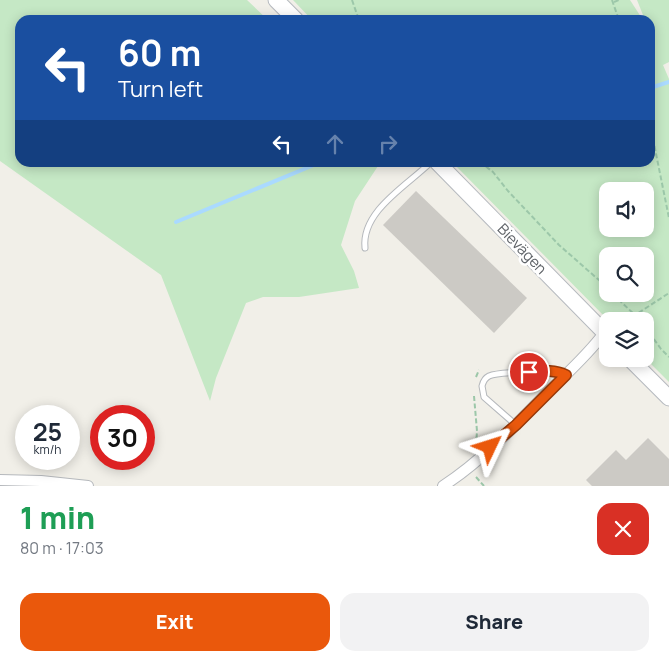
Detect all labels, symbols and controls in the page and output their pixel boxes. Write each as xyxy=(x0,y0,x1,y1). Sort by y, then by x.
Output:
text: 60 m xyxy=(118,29,201,77)
icon: left xyxy=(35,35,100,100)
text: Turn left xyxy=(118,74,203,104)
icon: left xyxy=(268,130,296,158)
icon: ahead xyxy=(321,130,349,158)
icon: right xyxy=(374,130,402,158)
map controls xyxy=(599,182,654,367)
button: sound xyxy=(599,182,654,237)
street label: Bievägen xyxy=(493,219,552,279)
button: search xyxy=(599,247,654,302)
button: layers xyxy=(599,312,654,367)
pin xyxy=(508,351,550,393)
icon: arrive xyxy=(515,358,543,386)
speed limit sign: 30 xyxy=(90,405,155,470)
text: 25 xyxy=(33,414,62,449)
position arrow xyxy=(463,420,515,472)
text: km/h xyxy=(34,441,61,458)
text: 1 min xyxy=(20,497,95,538)
button: close xyxy=(597,503,649,555)
text: 80 m · 17:03 xyxy=(20,537,104,559)
button: Exit xyxy=(20,593,330,651)
button: Share xyxy=(340,593,649,651)

